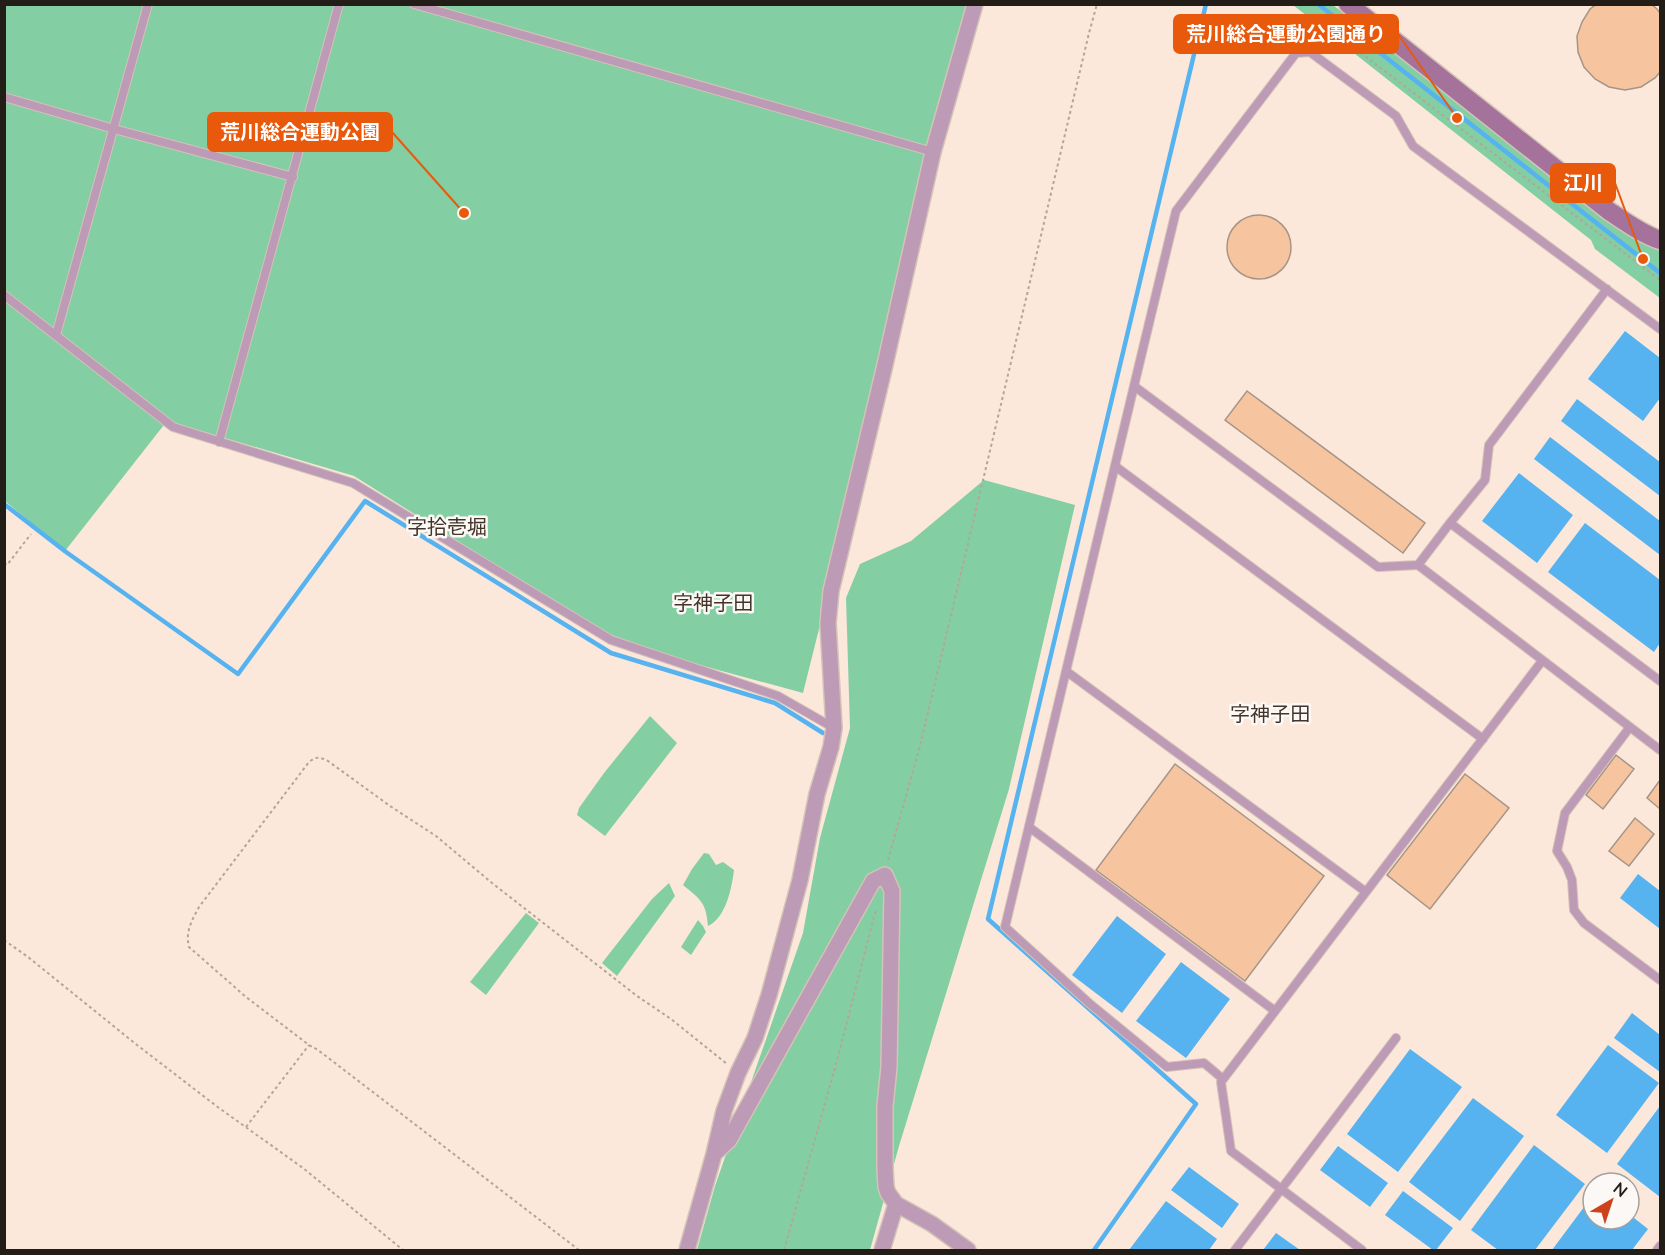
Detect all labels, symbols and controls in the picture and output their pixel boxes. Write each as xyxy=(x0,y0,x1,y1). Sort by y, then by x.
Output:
callout: 荒川総合運動公園通り xyxy=(1174,15,1398,53)
text: 荒川総合運動公園通り xyxy=(1186,21,1386,45)
callout: 荒川総合運動公園 xyxy=(208,113,392,151)
text: 荒川総合運動公園 xyxy=(220,119,380,143)
callout: 江川 xyxy=(1551,164,1615,202)
text: 江川 xyxy=(1563,170,1603,194)
district label: 字拾壱堀 xyxy=(407,514,487,538)
district label: 字神子田 xyxy=(673,590,753,614)
district label: 字神子田 xyxy=(1230,701,1310,725)
north arrow xyxy=(1581,1171,1641,1231)
text: N xyxy=(1610,1178,1632,1200)

